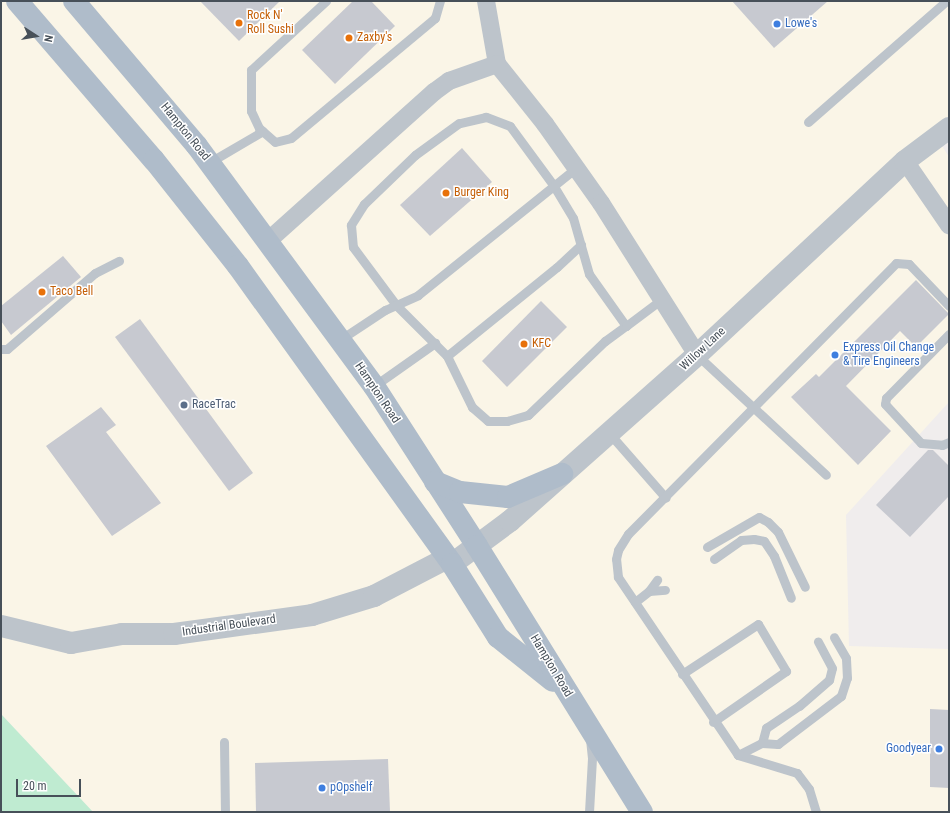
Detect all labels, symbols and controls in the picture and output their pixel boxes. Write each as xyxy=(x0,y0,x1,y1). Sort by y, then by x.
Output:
place label: Rock N' Roll Sushi xyxy=(247,9,294,37)
north arrow xyxy=(16,16,56,56)
place label: Lowe's xyxy=(785,17,817,31)
marker: Rock N' Roll Sushi xyxy=(234,18,244,28)
marker: Lowe's xyxy=(772,19,782,29)
place label: Zaxby's xyxy=(357,31,392,45)
marker: Zaxby's xyxy=(344,33,354,43)
text: N xyxy=(41,34,55,43)
street label: Hampton Road xyxy=(157,100,213,164)
place label: Burger King xyxy=(454,186,509,200)
marker: Burger King xyxy=(441,188,451,198)
place label: Taco Bell xyxy=(50,285,93,299)
marker: Taco Bell xyxy=(37,287,47,297)
street label: Willow Lane xyxy=(677,324,729,374)
place label: KFC xyxy=(532,337,551,351)
marker: KFC xyxy=(519,339,529,349)
place label: Express Oil Change & Tire Engineers xyxy=(843,341,934,369)
marker: Express Oil Change & Tire Engineers xyxy=(830,350,840,360)
street label: Hampton Road xyxy=(351,360,403,426)
place label: RaceTrac xyxy=(192,398,236,412)
marker: RaceTrac xyxy=(179,400,189,410)
street label: Industrial Boulevard xyxy=(181,612,277,640)
street label: Hampton Road xyxy=(527,632,575,700)
place label: Goodyear xyxy=(886,742,931,756)
marker: Goodyear xyxy=(934,744,944,754)
scale bar xyxy=(18,771,83,797)
text: 20 m xyxy=(23,779,47,793)
place label: pOpshelf xyxy=(330,781,372,795)
marker: pOpshelf xyxy=(317,783,327,793)

